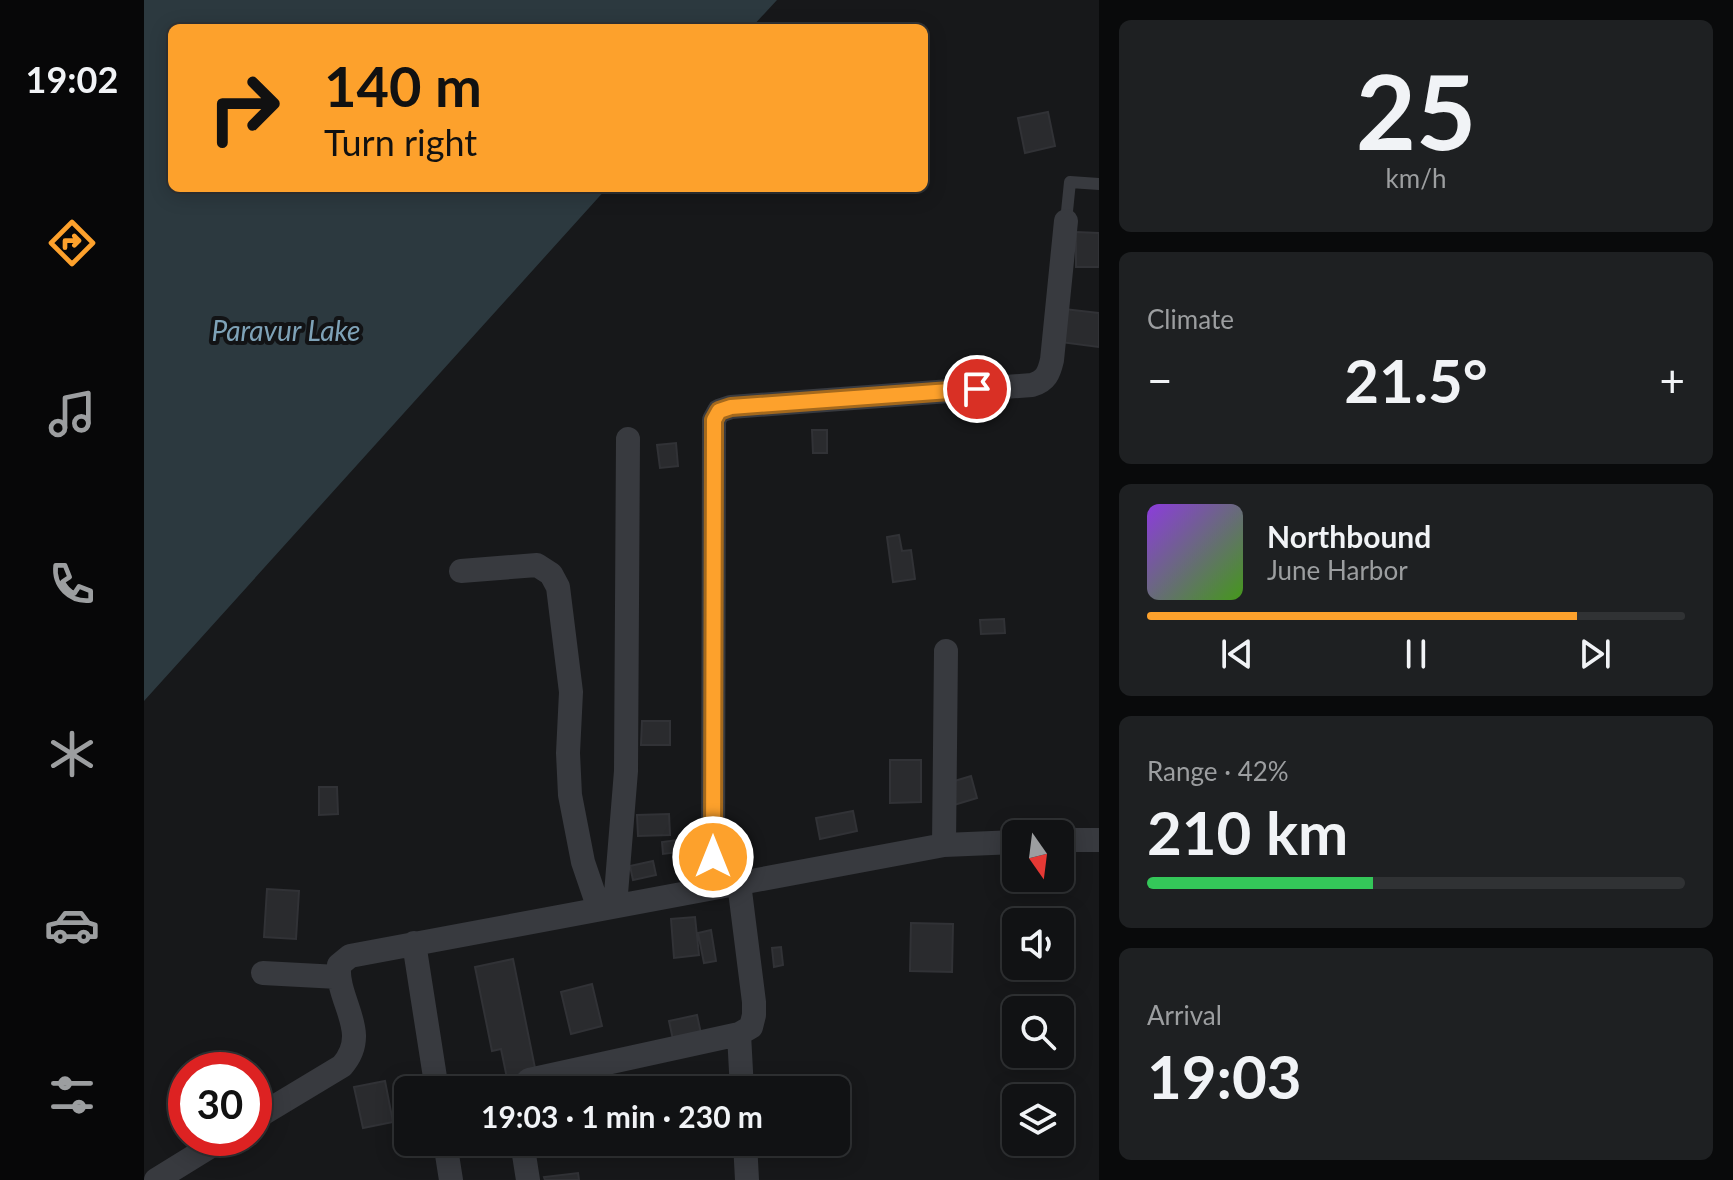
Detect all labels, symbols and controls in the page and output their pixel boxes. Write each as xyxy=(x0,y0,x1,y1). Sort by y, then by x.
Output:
text: 25 xyxy=(1356,47,1476,172)
text: 140 m xyxy=(324,52,482,119)
icon: right xyxy=(192,56,296,160)
text: 19:02 xyxy=(26,57,118,101)
text: Turn right xyxy=(324,120,477,164)
text: km/h xyxy=(1386,162,1446,194)
icon: directions xyxy=(44,215,100,271)
text: Climate xyxy=(1147,303,1234,335)
water label: Paravur Lake xyxy=(212,313,360,347)
text: 21.5° xyxy=(1344,344,1488,416)
text: − xyxy=(1147,354,1173,406)
text: + xyxy=(1659,354,1685,406)
pin xyxy=(943,355,1011,423)
icon: arrive xyxy=(955,367,999,411)
icon: music xyxy=(44,386,100,442)
text: Northbound xyxy=(1267,518,1431,554)
text: June Harbor xyxy=(1267,554,1408,586)
icon: phone xyxy=(44,556,100,612)
icon: previous xyxy=(1215,632,1259,676)
icon: pause xyxy=(1394,632,1438,676)
icon: next xyxy=(1573,632,1617,676)
icon: climate xyxy=(44,726,100,782)
text: Range · 42% xyxy=(1147,755,1289,787)
text: 210 km xyxy=(1147,796,1348,868)
position arrow xyxy=(671,815,755,899)
north arrow xyxy=(1002,820,1074,892)
map controls xyxy=(1002,820,1074,1156)
icon: car xyxy=(44,897,100,953)
button: sound xyxy=(1002,908,1074,980)
button: search xyxy=(1002,996,1074,1068)
text: Arrival xyxy=(1147,999,1222,1031)
text: 19:03 xyxy=(1147,1040,1302,1112)
speed limit sign: 30 xyxy=(168,1052,272,1156)
icon: filters xyxy=(44,1067,100,1123)
button: layers xyxy=(1002,1084,1074,1156)
text: 19:03 · 1 min · 230 m xyxy=(481,1098,763,1134)

